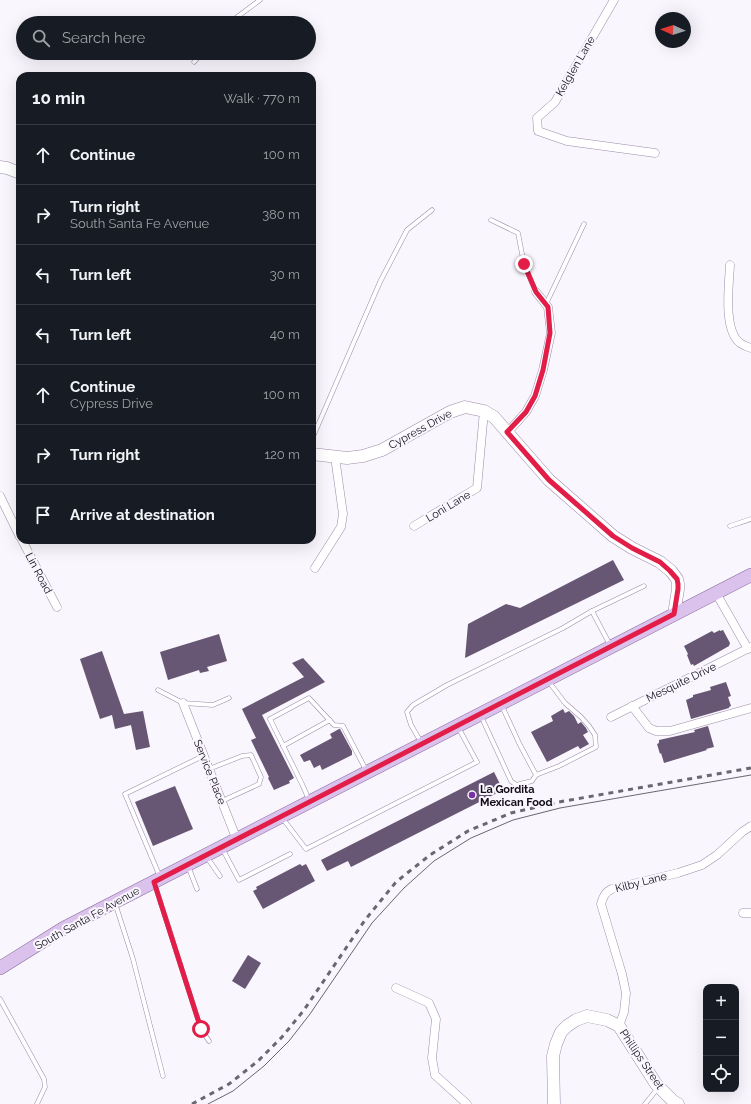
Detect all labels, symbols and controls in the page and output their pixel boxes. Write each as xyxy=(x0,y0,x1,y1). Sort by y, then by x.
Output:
north arrow xyxy=(655,12,691,48)
search box xyxy=(16,16,316,60)
icon: search xyxy=(30,27,52,49)
text: Search here xyxy=(62,29,145,47)
street label: Kelglen Lane xyxy=(553,34,598,98)
text: 10 min xyxy=(32,88,85,108)
text: Walk · 770 m xyxy=(223,91,300,106)
icon: ahead xyxy=(32,144,54,166)
text: Continue xyxy=(70,146,135,164)
text: 100 m xyxy=(263,147,300,162)
text: Turn right xyxy=(70,198,140,216)
icon: right xyxy=(32,204,54,226)
text: 380 m xyxy=(262,207,300,222)
text: South Santa Fe Avenue xyxy=(70,216,209,231)
route end xyxy=(515,255,533,273)
icon: left xyxy=(32,264,54,286)
text: Turn left xyxy=(70,266,131,284)
text: 30 m xyxy=(270,267,300,282)
icon: left xyxy=(32,324,54,346)
text: Turn left xyxy=(70,326,131,344)
text: 40 m xyxy=(270,327,300,342)
text: Continue xyxy=(70,378,135,396)
icon: ahead xyxy=(32,384,54,406)
text: 100 m xyxy=(263,387,300,402)
text: Cypress Drive xyxy=(70,396,153,411)
street label: Cypress Drive xyxy=(386,406,455,452)
icon: right xyxy=(32,444,54,466)
text: Turn right xyxy=(70,446,140,464)
text: 120 m xyxy=(264,447,300,462)
street label: Loni Lane xyxy=(424,488,473,525)
icon: arrive xyxy=(32,504,54,526)
text: Arrive at destination xyxy=(70,506,215,524)
street label: Lin Road xyxy=(22,551,55,596)
street label: Mesquite Drive xyxy=(644,660,719,705)
street label: Service Place xyxy=(191,738,229,807)
place label: La Gordita Mexican Food xyxy=(480,783,553,809)
marker: La Gordita Mexican Food xyxy=(467,790,477,800)
street label: Kilby Lane xyxy=(614,870,669,895)
street label: South Santa Fe Avenue xyxy=(33,884,142,953)
map controls xyxy=(703,984,739,1092)
button: + xyxy=(703,984,739,1020)
route start xyxy=(192,1020,210,1038)
button: − xyxy=(703,1020,739,1056)
street label: Phillips Street xyxy=(617,1027,667,1092)
button: locate xyxy=(703,1056,739,1092)

